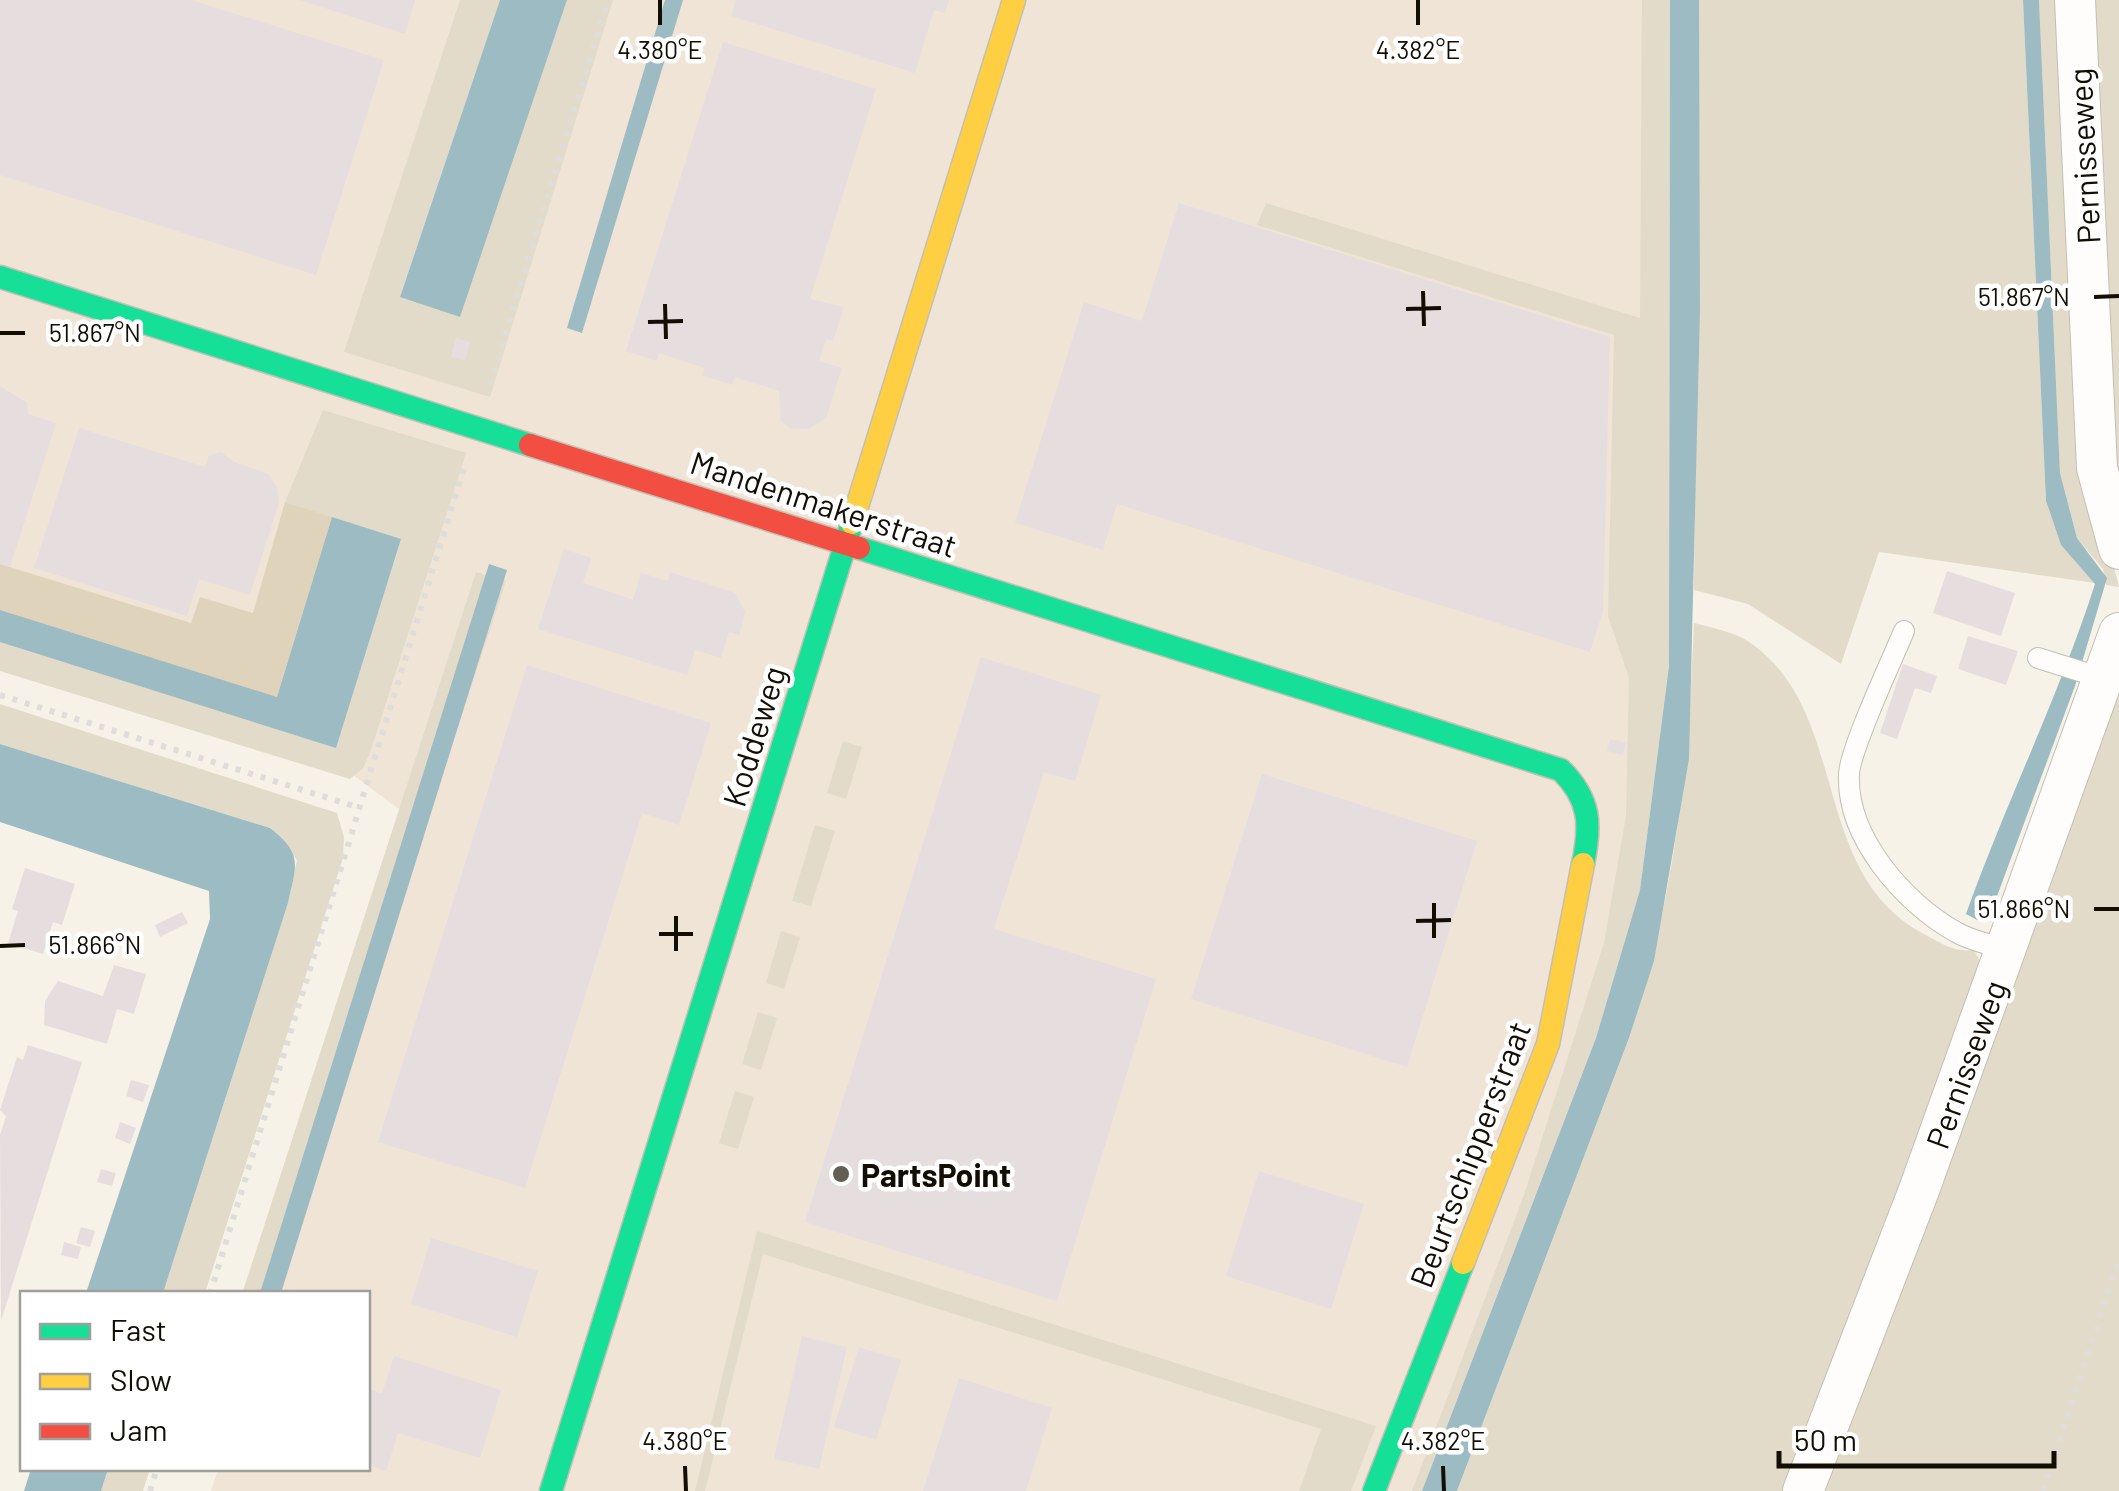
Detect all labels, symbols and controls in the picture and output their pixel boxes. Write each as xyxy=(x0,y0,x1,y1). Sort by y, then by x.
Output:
text: 4.380°E xyxy=(617,34,703,64)
text: 4.382°E xyxy=(1376,34,1460,64)
street label: Pernisseweg xyxy=(2059,67,2107,245)
text: 51.867°N xyxy=(1978,281,2070,311)
text: 51.867°N xyxy=(49,317,141,347)
street label: Mandenmakerstraat xyxy=(686,442,962,564)
street label: Koddeweg xyxy=(714,661,792,811)
text: 51.866°N xyxy=(1977,893,2071,923)
text: 51.866°N xyxy=(48,929,142,959)
street label: Pernisseweg xyxy=(1917,975,2013,1153)
street label: Beurtschipperstraat xyxy=(1401,1016,1537,1292)
place label: PartsPoint xyxy=(861,1155,1011,1193)
marker: PartsPoint xyxy=(830,1163,852,1185)
legend xyxy=(20,1291,370,1471)
text: Fast xyxy=(110,1311,167,1347)
text: Slow xyxy=(110,1361,172,1397)
scale bar xyxy=(1779,1406,2054,1468)
text: Jam xyxy=(110,1411,167,1447)
text: 50 m xyxy=(1794,1421,1857,1457)
text: 4.380°E xyxy=(642,1425,728,1455)
text: 4.382°E xyxy=(1401,1425,1485,1455)

